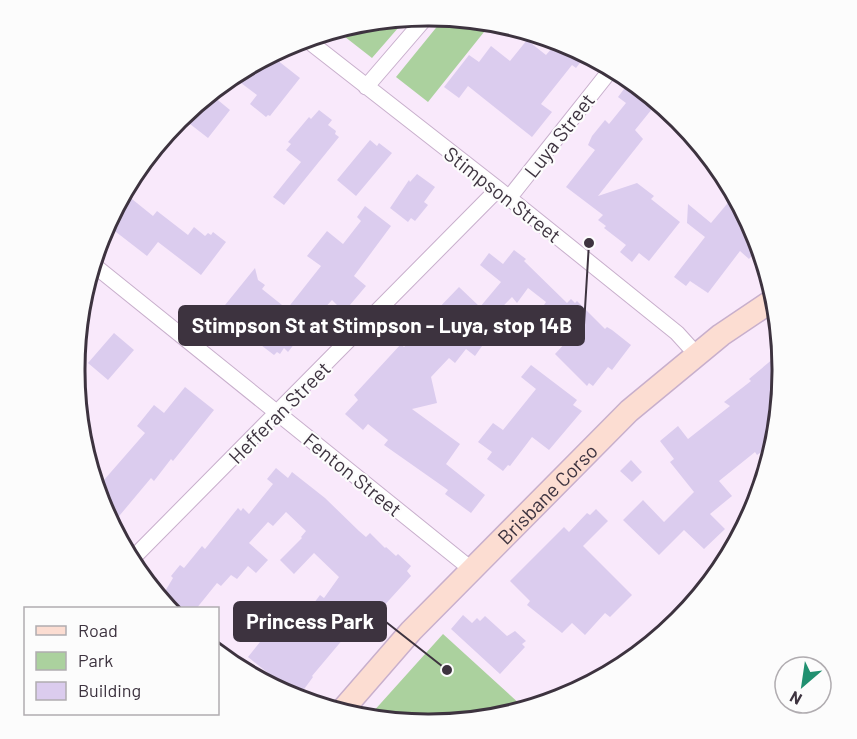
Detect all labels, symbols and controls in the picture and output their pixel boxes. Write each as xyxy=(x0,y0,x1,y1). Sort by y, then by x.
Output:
street label: Luya Street xyxy=(519,88,599,182)
street label: Stimpson Street xyxy=(440,141,566,247)
callout: Stimpson St at Stimpson - Luya, stop 14B xyxy=(179,306,584,345)
text: Stimpson St at Stimpson - Luya, stop 14B xyxy=(192,312,572,337)
street label: Hefferan Street xyxy=(223,356,335,468)
street label: Fenton Street xyxy=(299,427,407,521)
street label: Brisbane Corso xyxy=(492,438,602,549)
callout: Princess Park xyxy=(234,602,386,641)
legend xyxy=(24,607,219,715)
text: Princess Park xyxy=(246,608,374,633)
text: Road xyxy=(78,619,118,641)
text: Park xyxy=(78,649,113,671)
north arrow xyxy=(773,655,833,715)
text: Building xyxy=(78,679,141,701)
text: N xyxy=(786,688,805,709)

